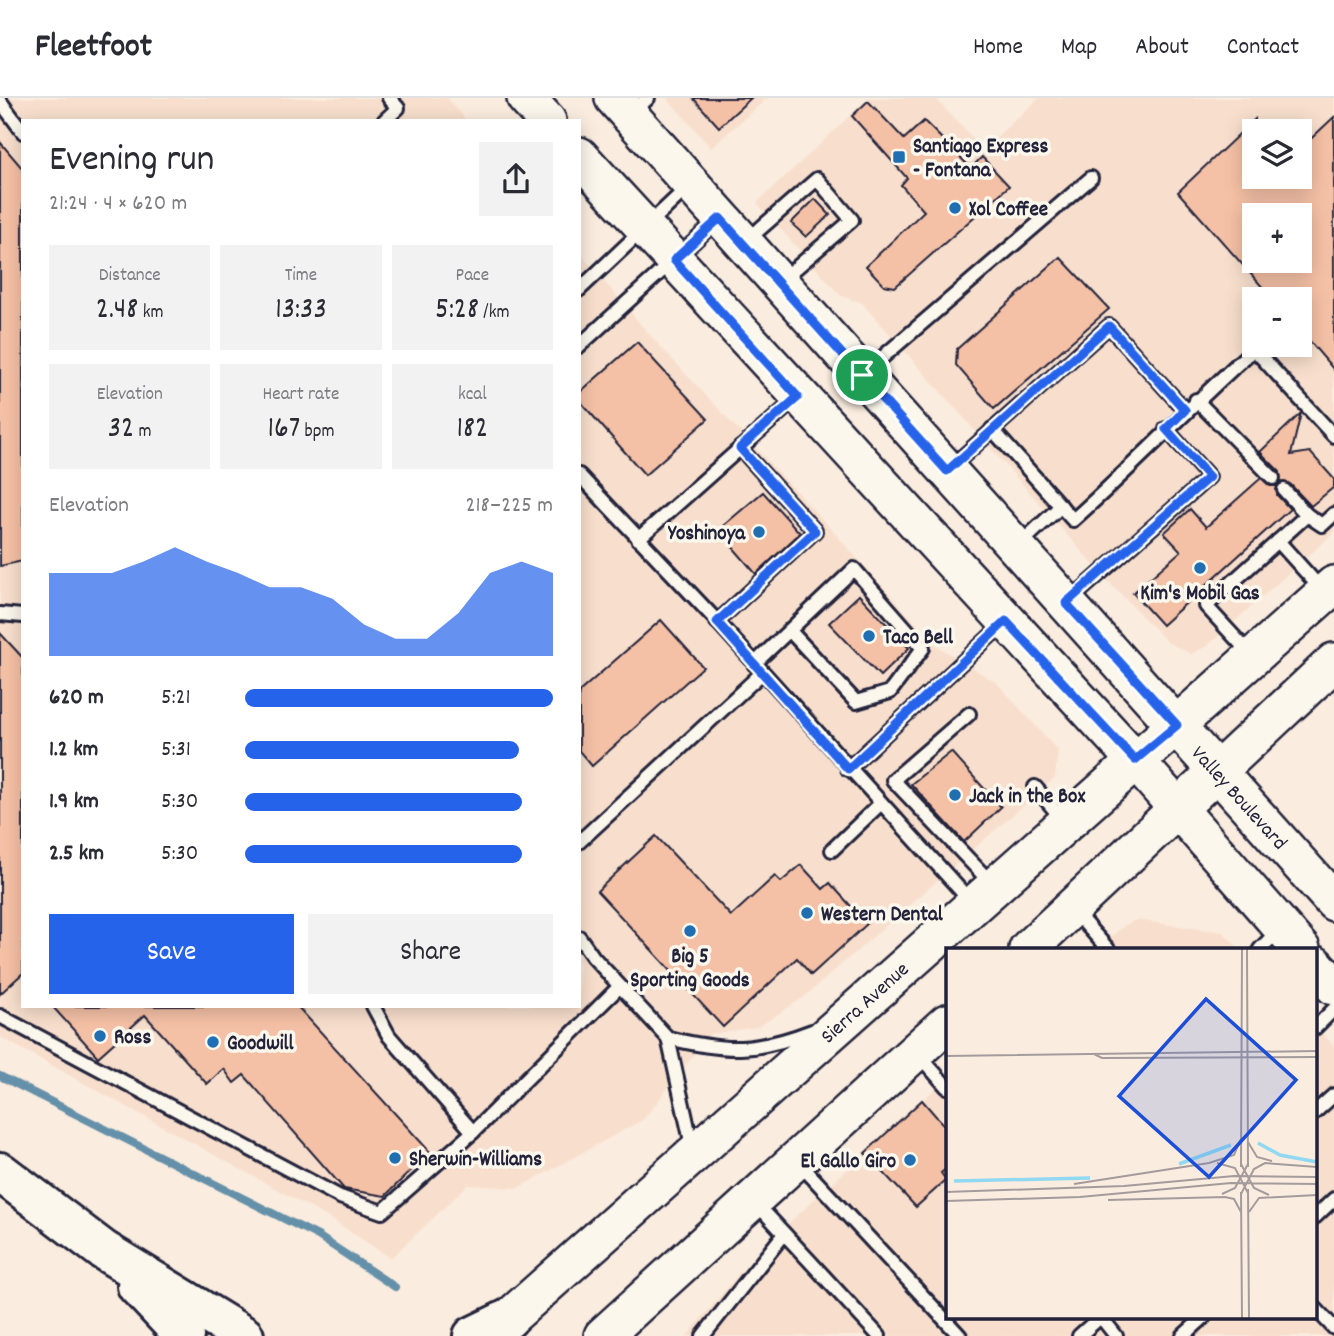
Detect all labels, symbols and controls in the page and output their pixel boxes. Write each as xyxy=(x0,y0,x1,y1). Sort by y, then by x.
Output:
text: Fleetfoot xyxy=(35,25,152,72)
text: Home xyxy=(973,31,1023,65)
text: Map xyxy=(1061,31,1097,65)
text: About xyxy=(1135,31,1189,65)
text: Contact xyxy=(1227,31,1299,65)
map controls xyxy=(1242,119,1312,357)
button: layers xyxy=(1242,119,1312,189)
place label: Santiago Express - Fontana xyxy=(913,133,1048,187)
text: Evening run xyxy=(49,134,214,189)
button: share xyxy=(479,142,553,216)
marker: Santiago Express - Fontana xyxy=(891,149,907,165)
text: 21:24 · 4 × 620 m xyxy=(49,188,187,221)
place label: Xol Coffee xyxy=(969,196,1048,226)
marker: Xol Coffee xyxy=(947,200,963,216)
button: + xyxy=(1242,203,1312,273)
text: Distance xyxy=(99,263,161,290)
text: Time xyxy=(285,263,317,290)
text: Pace xyxy=(456,263,489,290)
button: − xyxy=(1242,287,1312,357)
text: 2.48 xyxy=(96,290,138,333)
text: 13:33 xyxy=(275,290,327,333)
text: 5:28 xyxy=(435,290,479,333)
text: km xyxy=(138,300,164,327)
text: /km xyxy=(479,300,510,327)
pin xyxy=(832,345,892,405)
icon: arrive xyxy=(843,356,881,394)
text: Elevation xyxy=(97,382,163,409)
text: Heart rate xyxy=(263,382,339,409)
text: kcal xyxy=(458,382,487,409)
text: 32 xyxy=(108,409,134,452)
text: 167 xyxy=(267,409,300,452)
text: 182 xyxy=(456,409,488,452)
text: m xyxy=(134,419,152,446)
text: bpm xyxy=(300,419,335,446)
text: Elevation xyxy=(49,490,129,523)
text: 218–225 m xyxy=(465,490,553,523)
place label: Yoshinoya xyxy=(667,520,746,550)
marker: Yoshinoya xyxy=(751,524,767,540)
marker: Kim's Mobil Gas xyxy=(1192,560,1208,576)
place label: Kim's Mobil Gas xyxy=(1140,580,1260,610)
place label: Taco Bell xyxy=(883,624,954,654)
marker: Taco Bell xyxy=(861,628,877,644)
text: 620 m xyxy=(49,682,104,715)
text: 5:21 xyxy=(161,682,191,715)
text: 1.2 km xyxy=(49,734,98,767)
text: 5:31 xyxy=(161,734,191,767)
street label: Valley Boulevard xyxy=(1183,740,1293,858)
place label: Jack in the Box xyxy=(969,783,1085,813)
text: 1.9 km xyxy=(49,786,99,819)
text: 5:30 xyxy=(161,786,198,819)
marker: Jack in the Box xyxy=(947,787,963,803)
text: 2.5 km xyxy=(49,838,104,871)
text: 5:30 xyxy=(161,838,198,871)
place label: Western Dental xyxy=(821,901,944,931)
marker: Western Dental xyxy=(799,905,815,921)
button: Save xyxy=(49,914,294,994)
button: Share xyxy=(308,914,553,994)
marker: Big 5 Sporting Goods xyxy=(682,923,698,939)
place label: Big 5 Sporting Goods xyxy=(630,943,750,997)
inset map xyxy=(946,948,1316,1318)
street label: Sierra Avenue xyxy=(815,956,917,1052)
place label: Ross xyxy=(114,1024,151,1054)
marker: Ross xyxy=(92,1028,108,1044)
place label: Goodwill xyxy=(227,1030,295,1060)
marker: Goodwill xyxy=(205,1034,221,1050)
place label: Sherwin-Williams xyxy=(409,1146,542,1176)
place label: El Gallo Giro xyxy=(800,1148,896,1178)
marker: Sherwin-Williams xyxy=(387,1150,403,1166)
marker: El Gallo Giro xyxy=(902,1152,918,1168)

